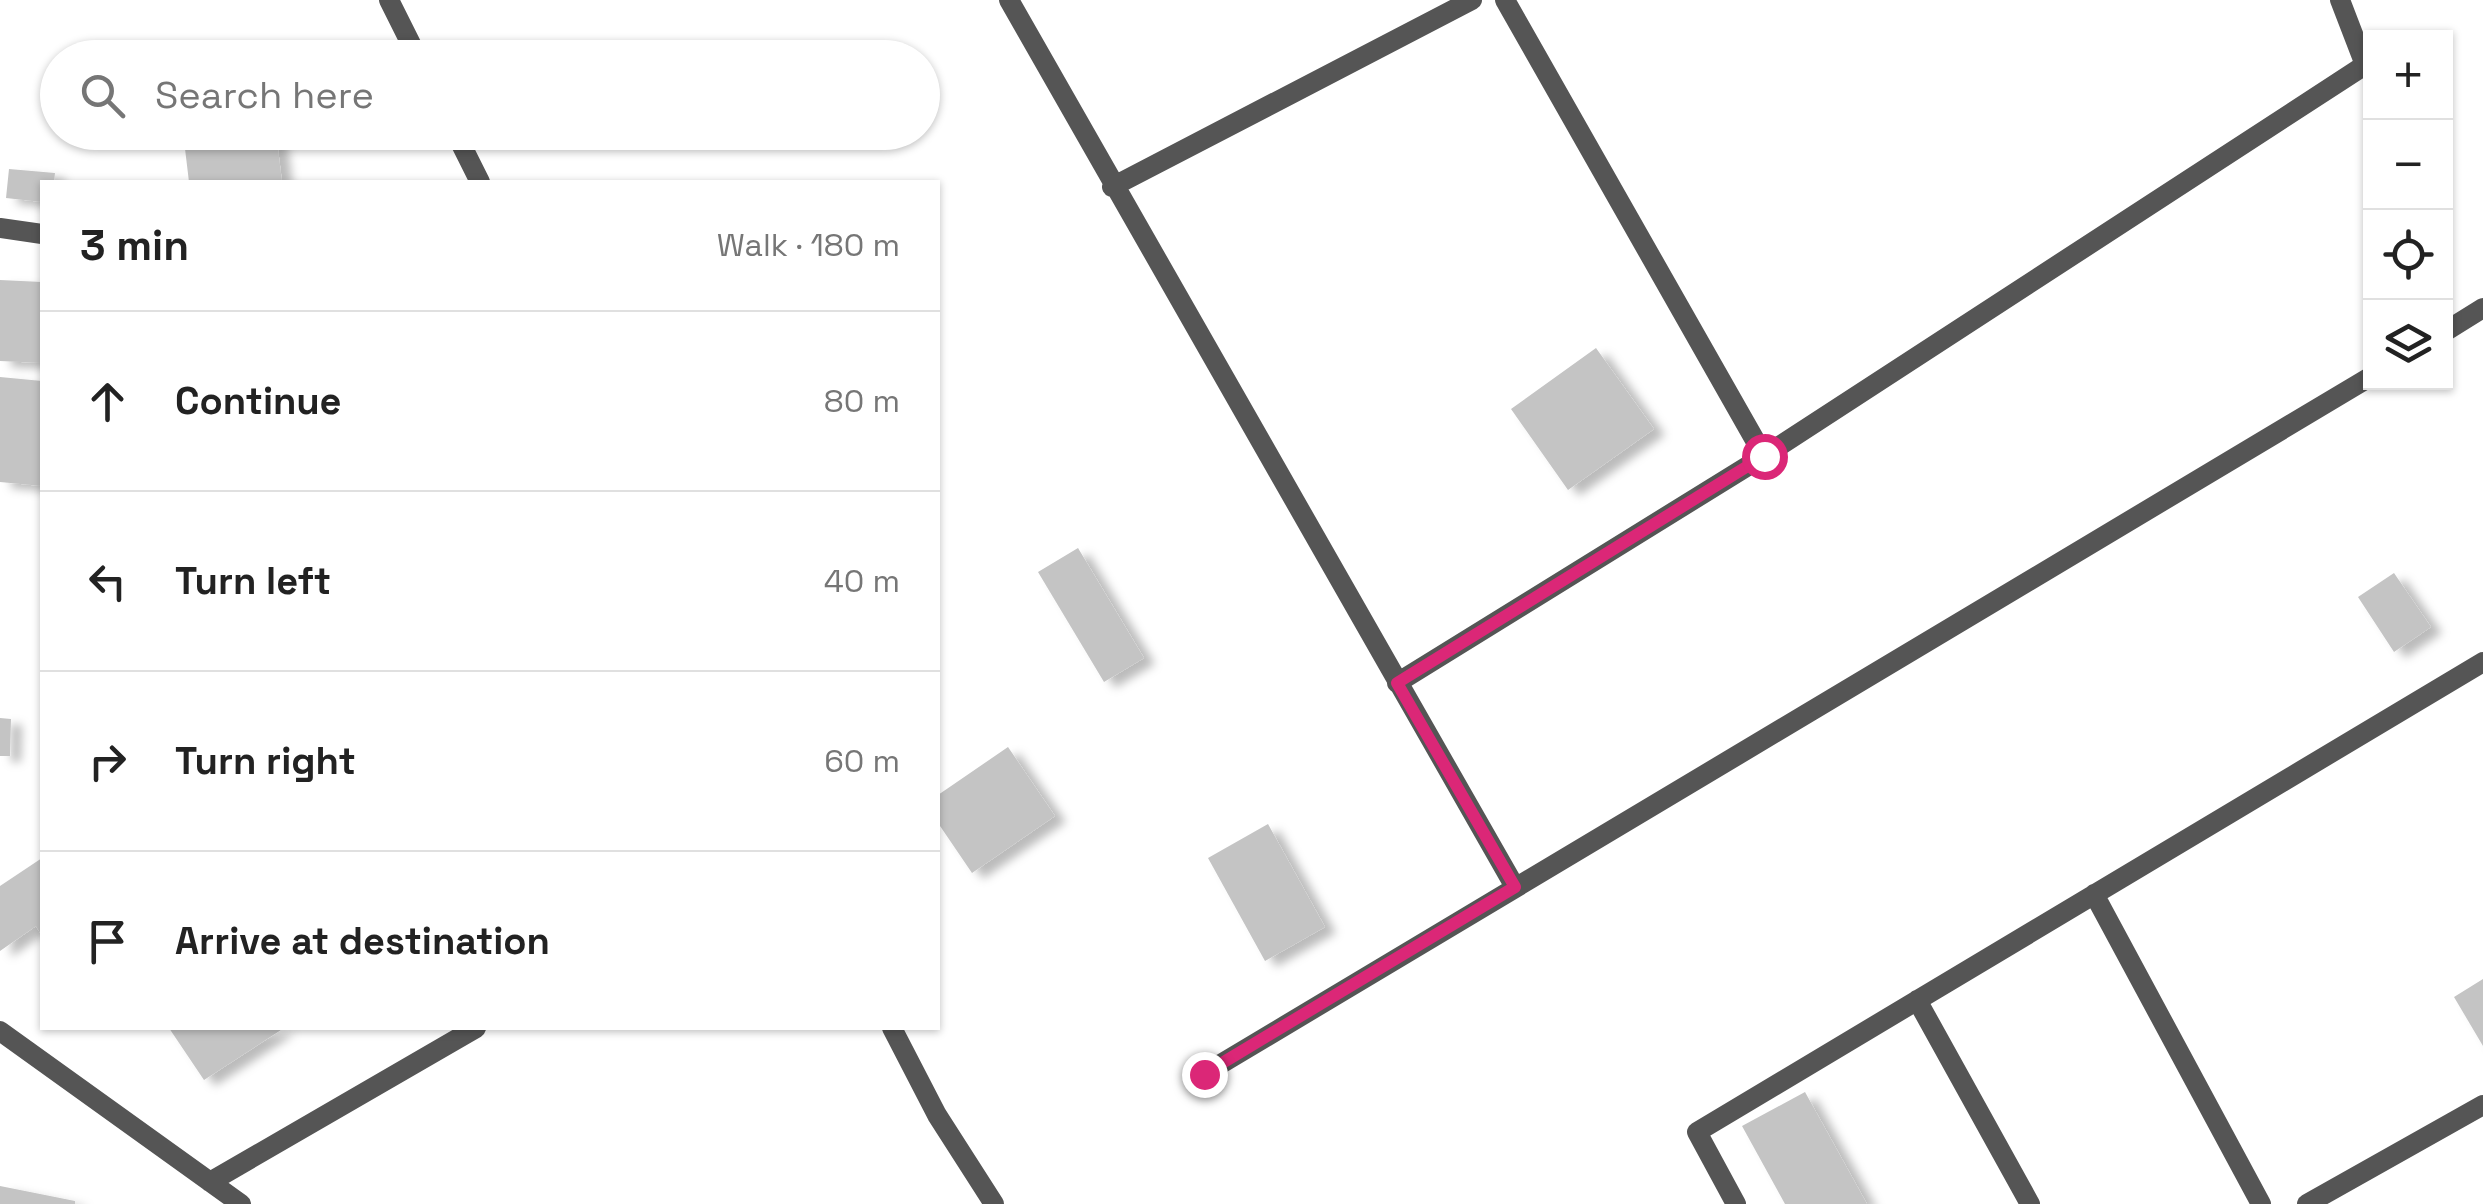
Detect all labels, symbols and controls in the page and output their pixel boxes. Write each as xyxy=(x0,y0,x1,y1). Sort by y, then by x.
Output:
map controls xyxy=(2363,30,2453,390)
button: + xyxy=(2363,30,2453,120)
search box xyxy=(40,40,940,150)
icon: search xyxy=(75,68,130,123)
text: Search here xyxy=(155,71,374,119)
button: − xyxy=(2363,120,2453,210)
button: locate xyxy=(2363,210,2453,300)
text: 3 min xyxy=(80,219,189,272)
text: Walk · 180 m xyxy=(717,225,900,265)
button: layers xyxy=(2363,300,2453,390)
icon: ahead xyxy=(80,374,135,429)
text: Continue xyxy=(175,377,341,425)
text: 80 m xyxy=(824,381,900,421)
route start xyxy=(1742,434,1788,480)
icon: left xyxy=(80,554,135,609)
text: Turn left xyxy=(175,557,331,605)
text: 40 m xyxy=(824,561,900,601)
icon: right xyxy=(80,734,135,789)
text: Turn right xyxy=(175,737,356,785)
text: 60 m xyxy=(824,741,900,781)
icon: arrive xyxy=(80,914,135,969)
text: Arrive at destination xyxy=(175,917,550,965)
route end xyxy=(1182,1052,1228,1098)

